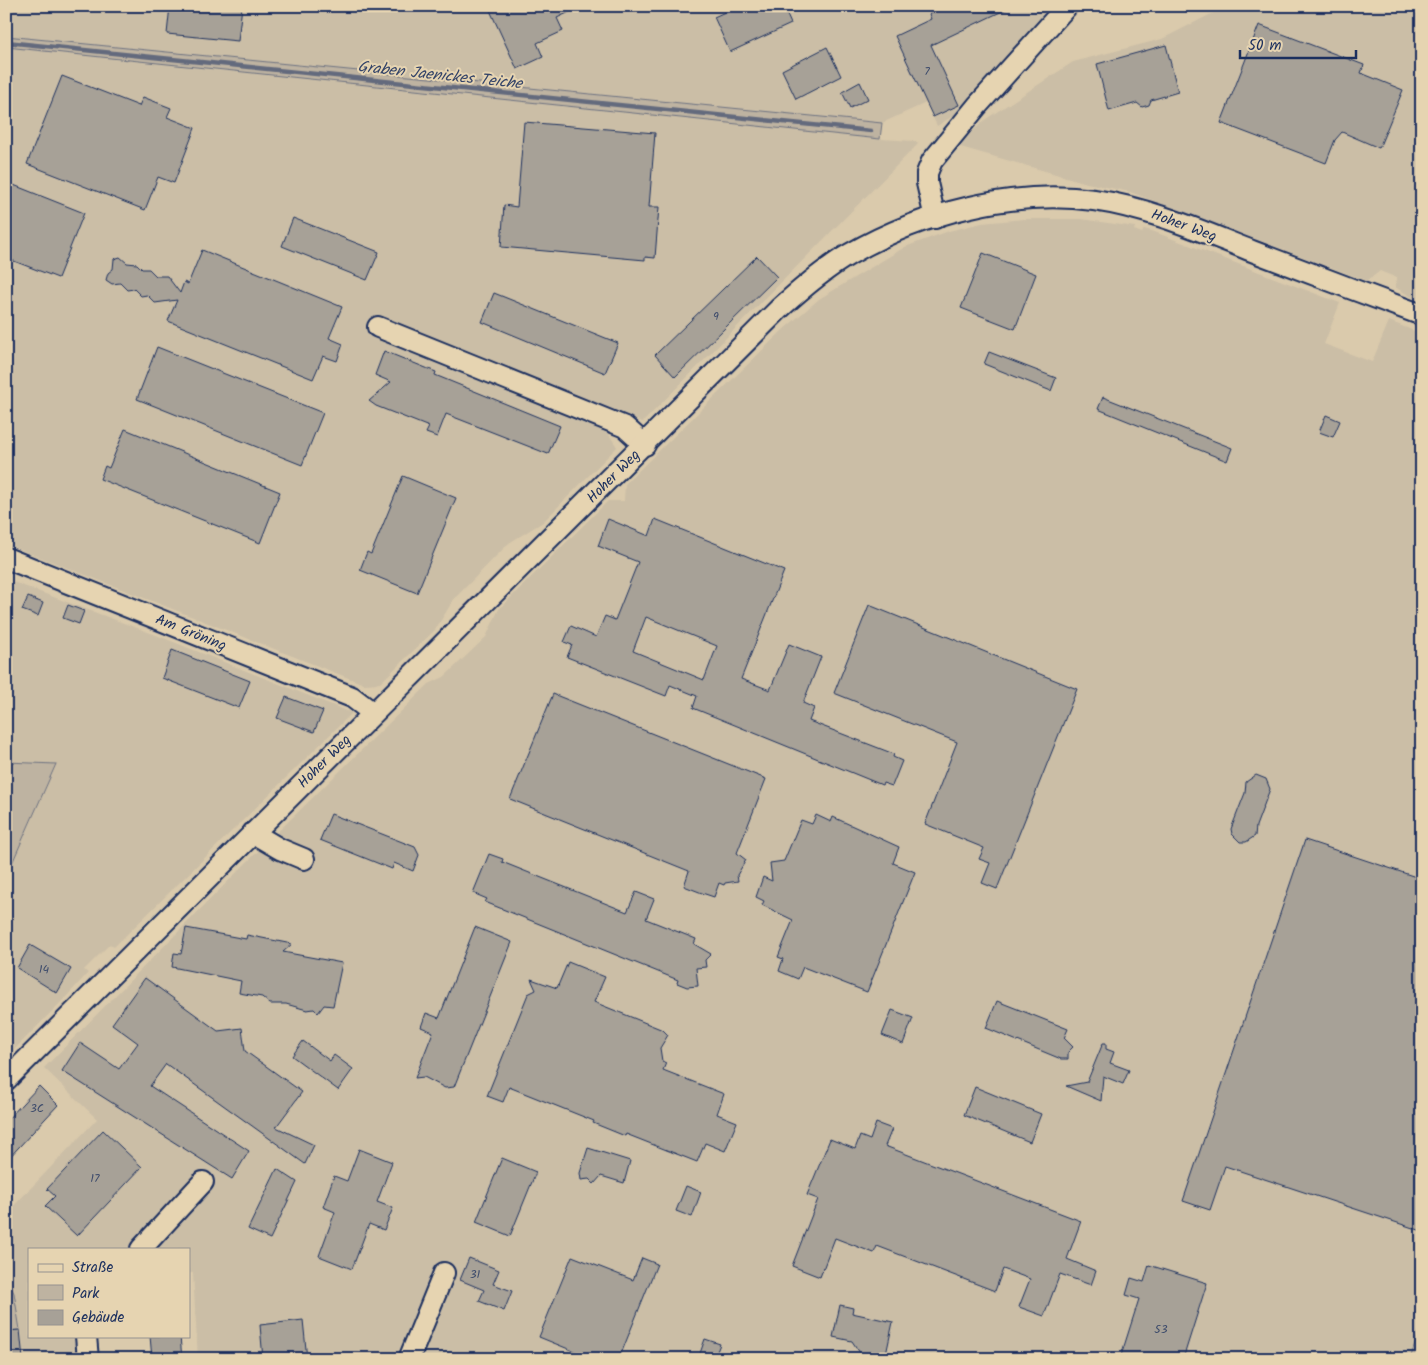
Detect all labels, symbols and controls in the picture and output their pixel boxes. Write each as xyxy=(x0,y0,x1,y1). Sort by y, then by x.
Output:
scale bar xyxy=(1240,28,1357,60)
text: 50 m xyxy=(1248,34,1282,58)
water label: Graben Jaenickes Teiche xyxy=(356,54,525,97)
house number: 7 xyxy=(924,62,930,81)
street label: Hoher Weg xyxy=(1147,203,1220,249)
house number: 9 xyxy=(713,307,719,326)
street label: Hoher Weg xyxy=(581,444,646,509)
street label: Am Gröning xyxy=(152,608,230,658)
street label: Hoher Weg xyxy=(292,729,357,794)
house number: 14 xyxy=(39,960,50,979)
house number: 3C xyxy=(30,1099,44,1118)
house number: 17 xyxy=(90,1169,100,1188)
legend xyxy=(28,1248,190,1338)
text: Straße xyxy=(72,1256,114,1280)
house number: 31 xyxy=(470,1265,481,1284)
text: Park xyxy=(72,1282,100,1306)
text: Gebäude xyxy=(72,1306,125,1330)
house number: 53 xyxy=(1154,1320,1168,1339)

